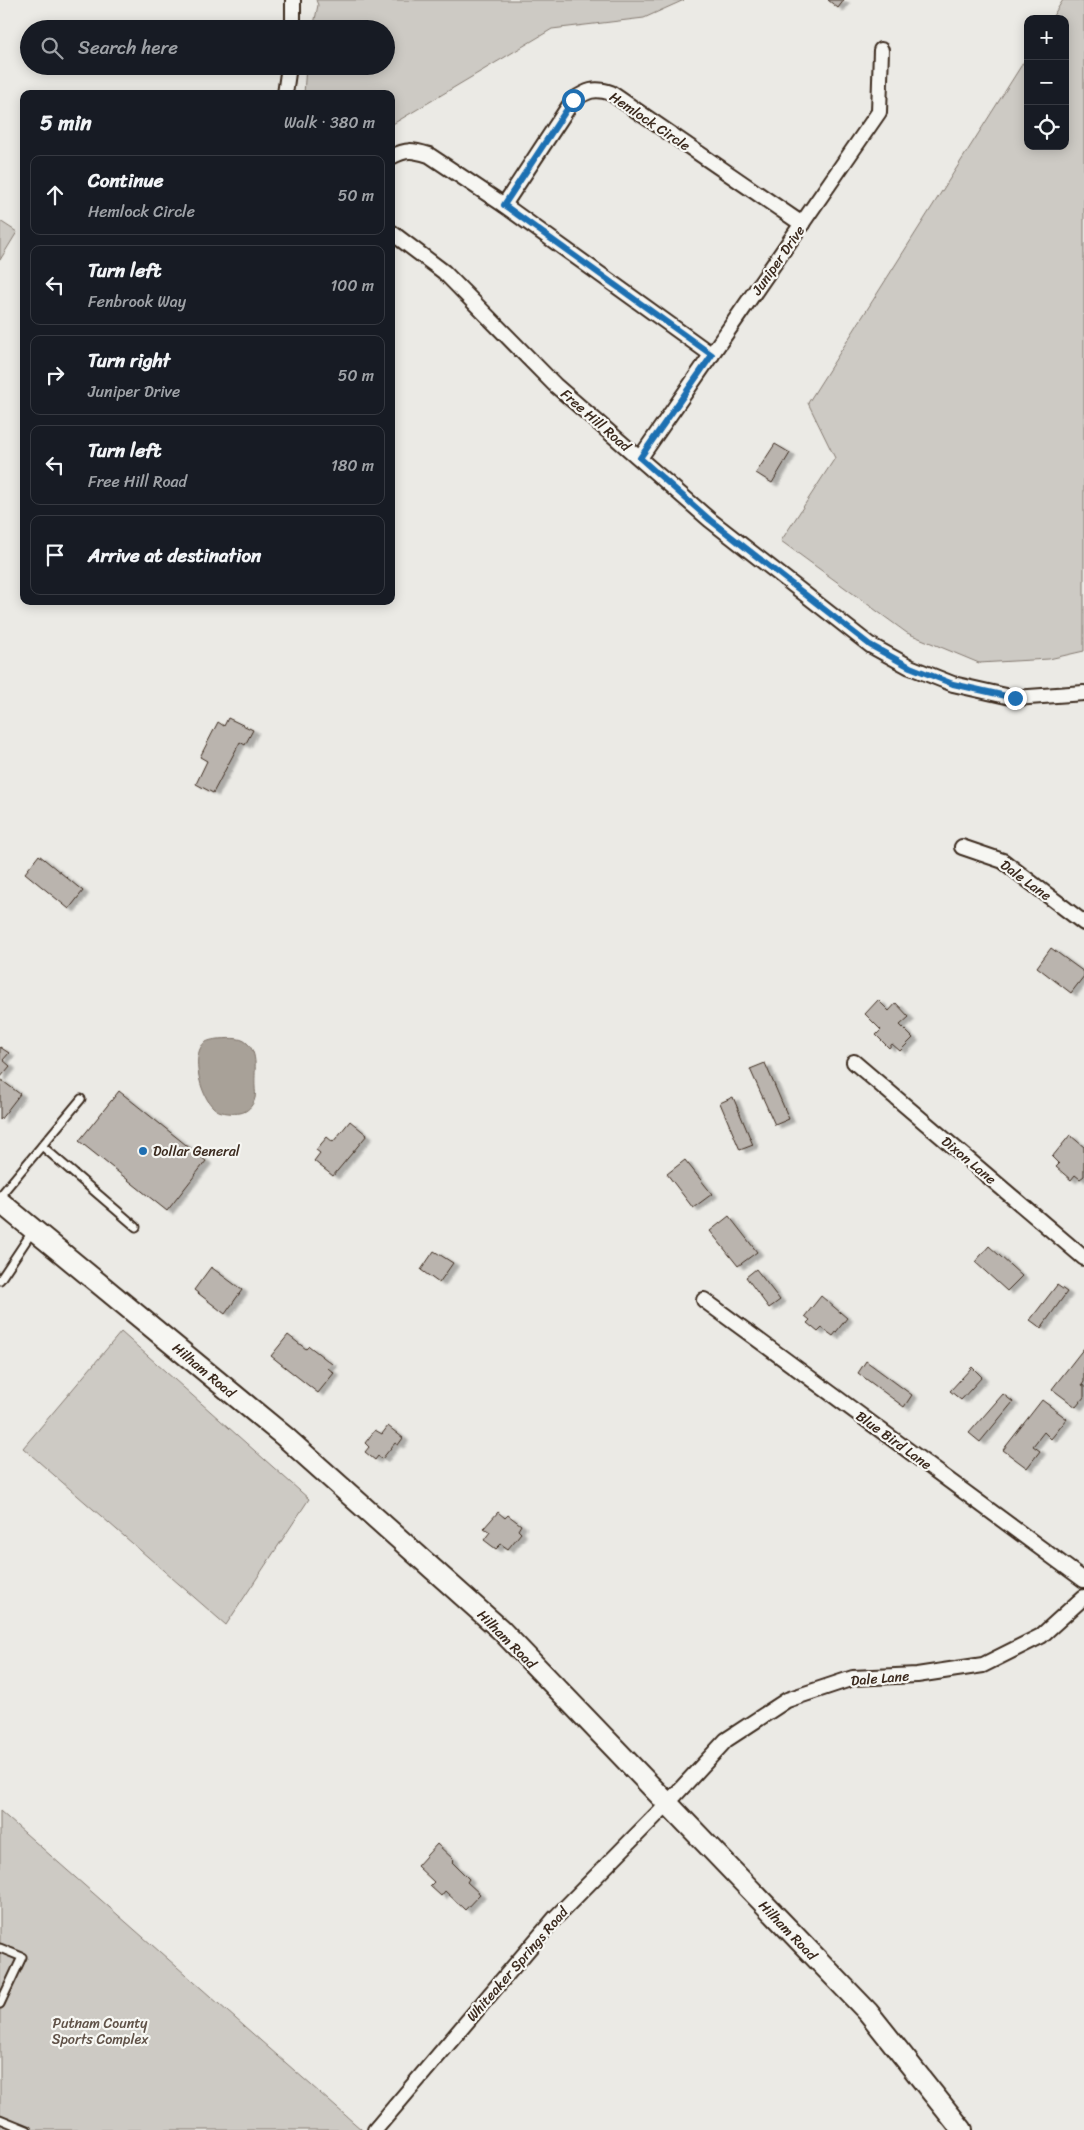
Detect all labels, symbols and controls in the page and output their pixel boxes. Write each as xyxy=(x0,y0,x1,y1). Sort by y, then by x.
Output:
map controls xyxy=(1024,15,1069,150)
button: + xyxy=(1024,15,1069,60)
search box xyxy=(20,20,395,75)
text: Search here xyxy=(78,31,178,64)
icon: search xyxy=(38,34,66,62)
button: − xyxy=(1024,60,1069,105)
street label: Hemlock Circle xyxy=(604,85,695,158)
route start xyxy=(562,89,585,112)
text: 5 min xyxy=(40,104,92,142)
button: locate xyxy=(1024,105,1069,150)
text: Walk · 380 m xyxy=(284,108,375,137)
text: Continue xyxy=(88,164,164,197)
icon: ahead xyxy=(41,181,69,209)
text: 50 m xyxy=(338,181,374,210)
text: Hemlock Circle xyxy=(88,197,195,226)
street label: Juniper Drive xyxy=(744,220,812,301)
text: Turn left xyxy=(88,254,161,287)
icon: left xyxy=(41,271,69,299)
text: 100 m xyxy=(330,271,374,300)
text: Fenbrook Way xyxy=(88,287,186,316)
text: Turn right xyxy=(88,344,170,377)
icon: right xyxy=(41,361,69,389)
text: 50 m xyxy=(338,361,374,390)
text: Juniper Drive xyxy=(88,377,180,406)
street label: Free Hill Road xyxy=(555,383,638,459)
text: Turn left xyxy=(88,434,161,467)
icon: left xyxy=(41,451,69,479)
text: 180 m xyxy=(331,451,374,480)
text: Free Hill Road xyxy=(88,467,187,496)
text: Arrive at destination xyxy=(88,539,261,572)
icon: arrive xyxy=(41,541,69,569)
route end xyxy=(1004,687,1027,710)
street label: Dale Lane xyxy=(995,853,1057,908)
street label: Dixon Lane xyxy=(935,1130,1002,1191)
place label: Dollar General xyxy=(153,1139,241,1164)
marker: Dollar General xyxy=(137,1145,149,1157)
street label: Hilham Road xyxy=(166,1336,242,1406)
street label: Blue Bird Lane xyxy=(850,1404,937,1477)
street label: Hilham Road xyxy=(471,1604,544,1676)
street label: Dale Lane xyxy=(850,1663,910,1693)
street label: Hilham Road xyxy=(752,1894,824,1968)
street label: Whiteaker Springs Road xyxy=(460,1900,576,2028)
park label: Putnam County Sports Complex xyxy=(52,2011,149,2052)

